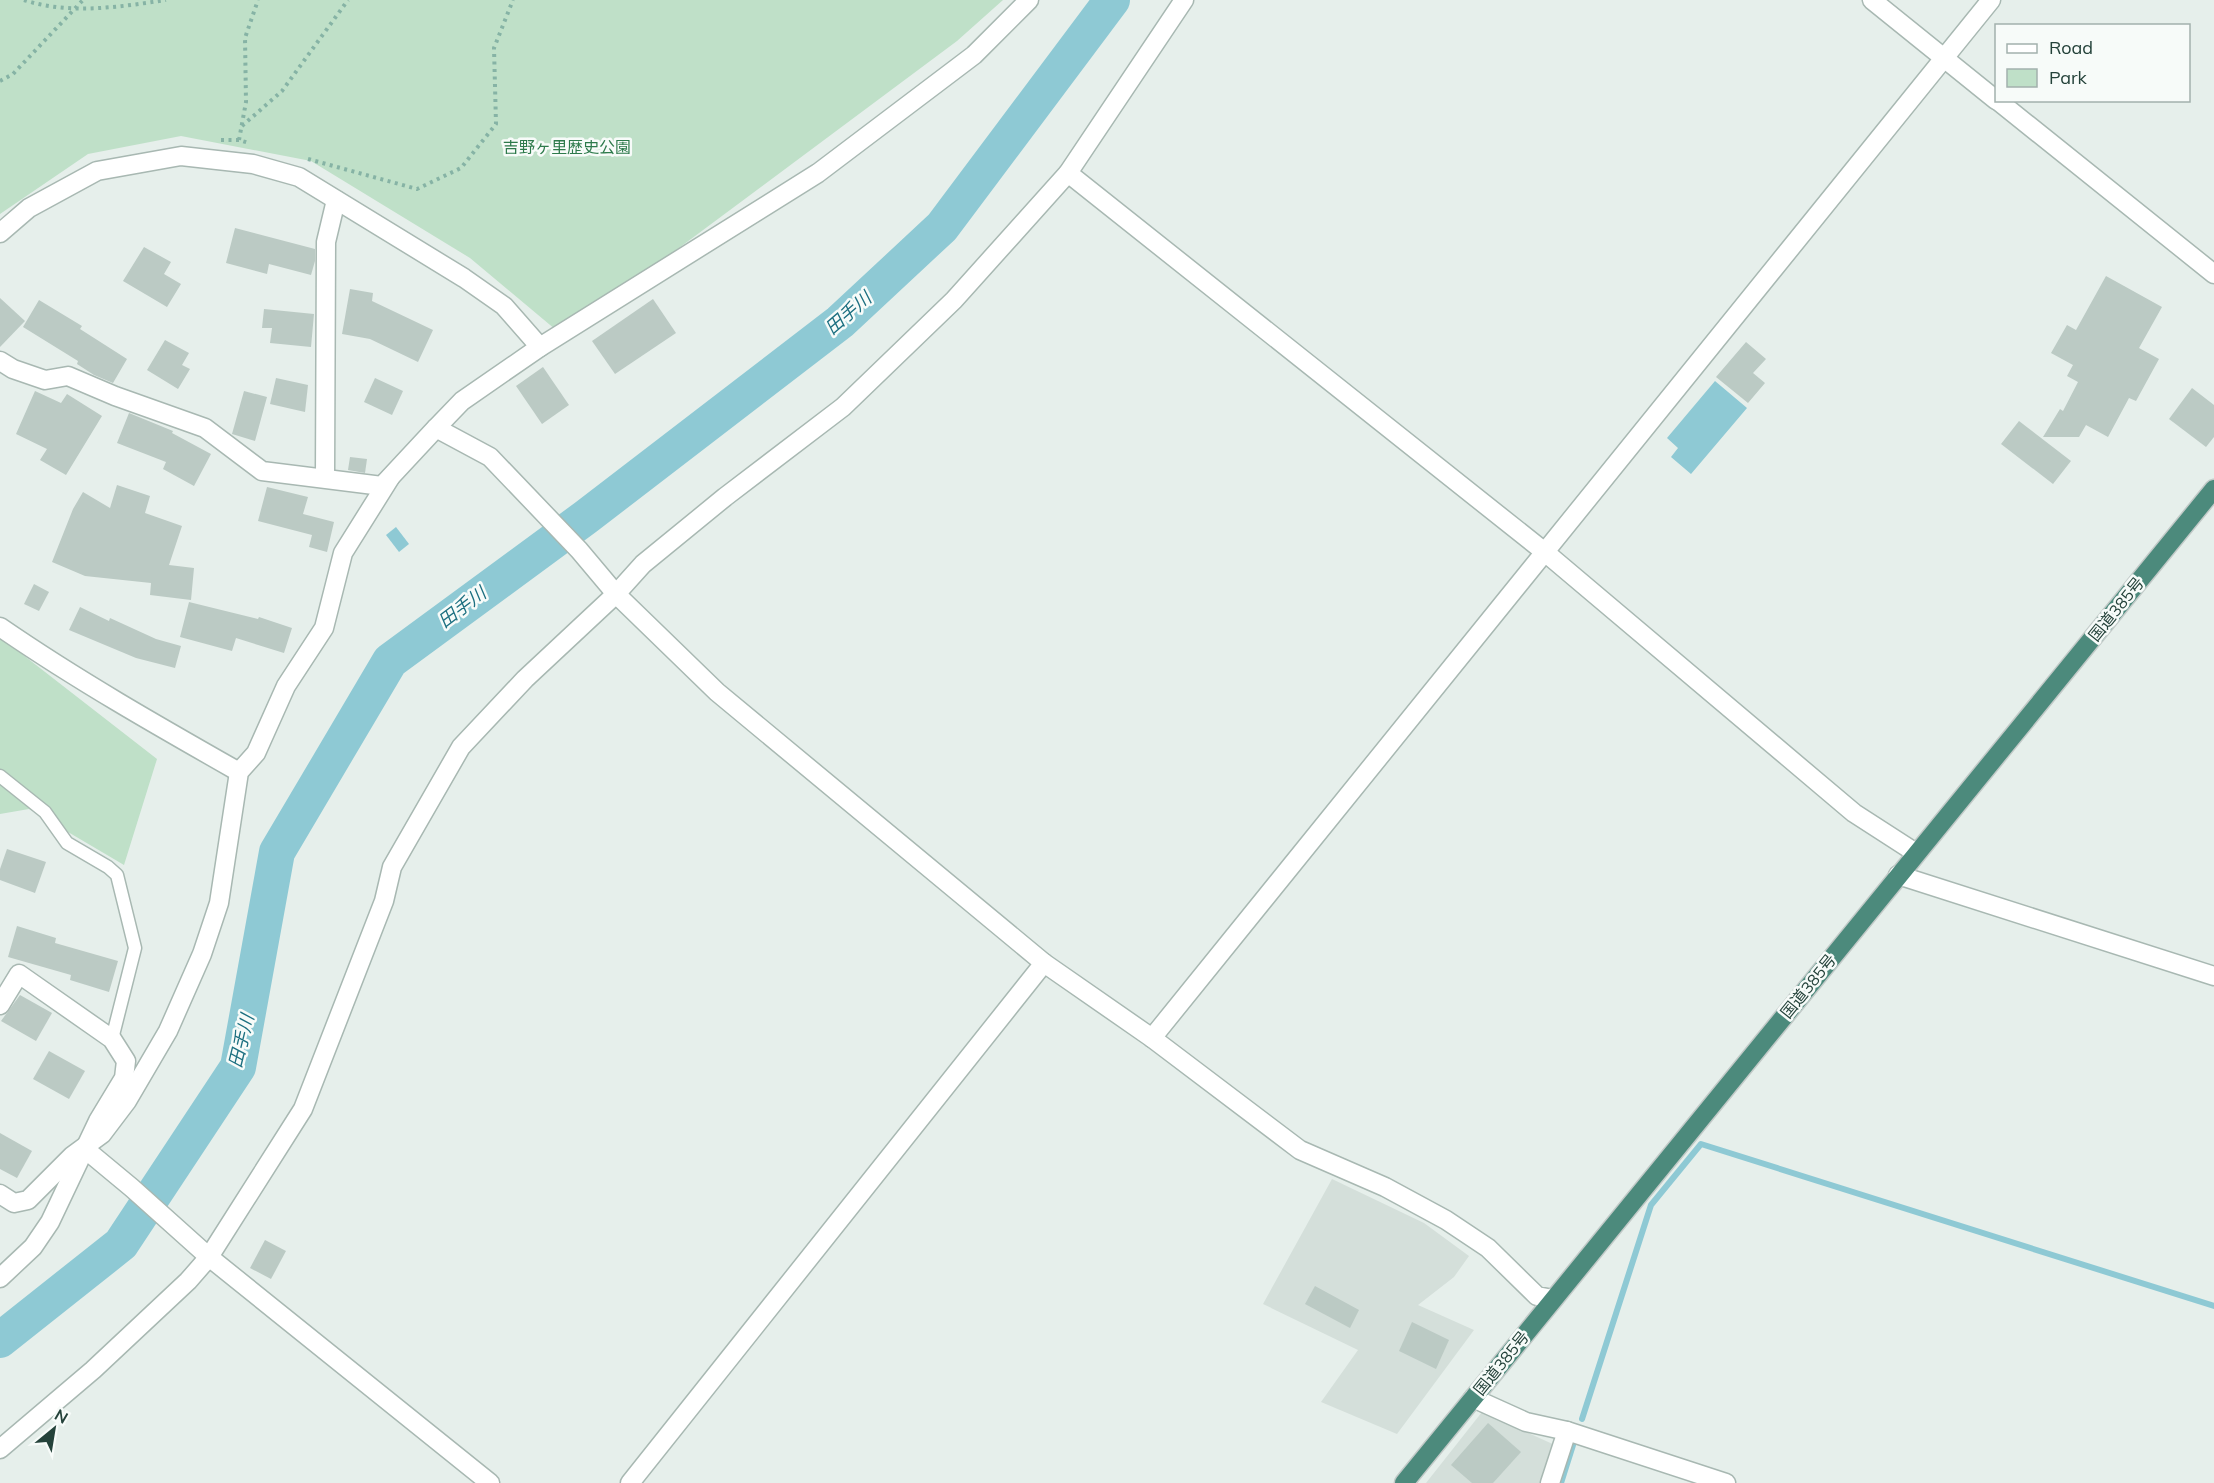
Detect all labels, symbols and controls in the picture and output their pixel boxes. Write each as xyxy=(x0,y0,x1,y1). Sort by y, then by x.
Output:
legend xyxy=(1995,24,2190,102)
text: Road xyxy=(2049,36,2093,59)
text: Park xyxy=(2049,66,2088,89)
park label: 吉野ヶ里歴史公園 xyxy=(503,137,631,157)
water label: 田手川 xyxy=(820,285,877,339)
street label: 国道385号 xyxy=(2084,573,2148,645)
water label: 田手川 xyxy=(434,580,492,632)
street label: 国道385号 xyxy=(1776,950,1840,1022)
water label: 田手川 xyxy=(223,1010,259,1070)
street label: 国道385号 xyxy=(1469,1327,1533,1399)
north arrow xyxy=(24,1399,84,1459)
text: N xyxy=(51,1404,72,1428)

